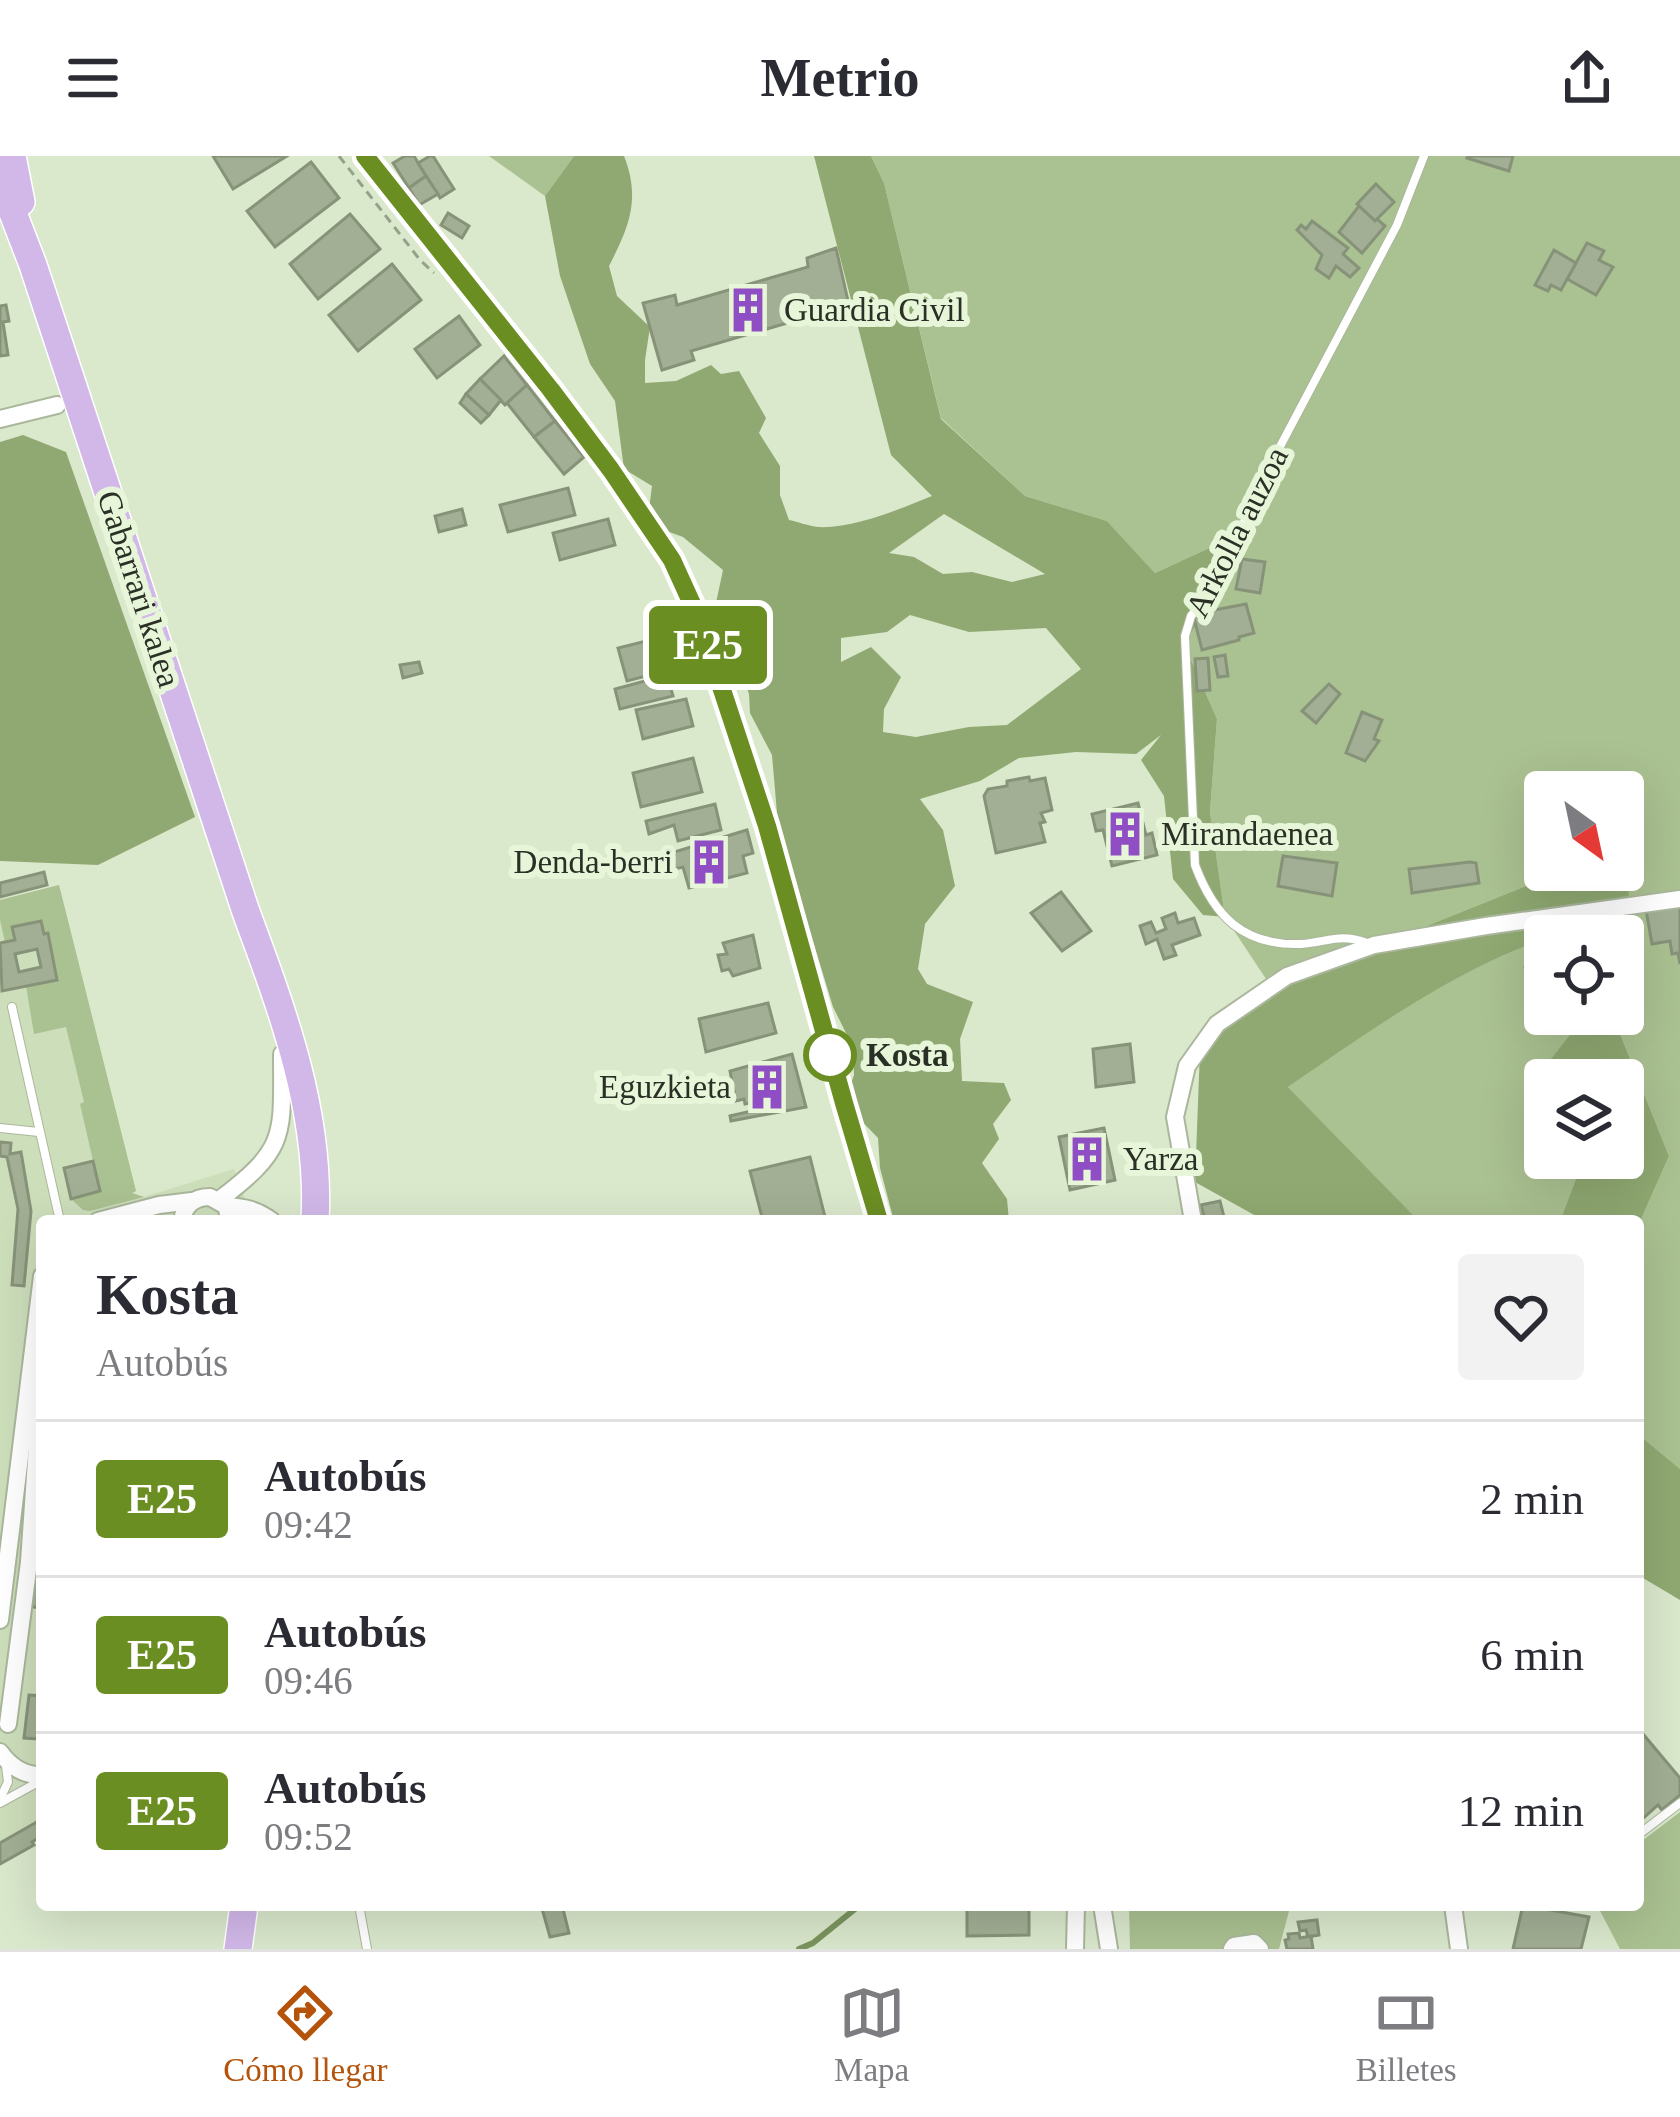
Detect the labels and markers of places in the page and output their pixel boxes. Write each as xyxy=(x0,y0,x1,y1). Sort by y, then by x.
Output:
building icon: Guardia Civil xyxy=(723,285,773,335)
place label: Guardia Civil xyxy=(784,292,965,328)
building icon: Mirandaenea xyxy=(1100,809,1150,859)
place label: Mirandaenea xyxy=(1161,816,1334,852)
building icon: Denda-berri xyxy=(684,837,734,887)
place label: Denda-berri xyxy=(514,844,673,880)
marker: Kosta xyxy=(805,1030,855,1080)
place label: Kosta xyxy=(866,1037,949,1073)
building icon: Eguzkieta xyxy=(742,1062,792,1112)
place label: Eguzkieta xyxy=(599,1069,731,1105)
building icon: Yarza xyxy=(1062,1134,1112,1184)
place label: Yarza xyxy=(1123,1141,1199,1177)

